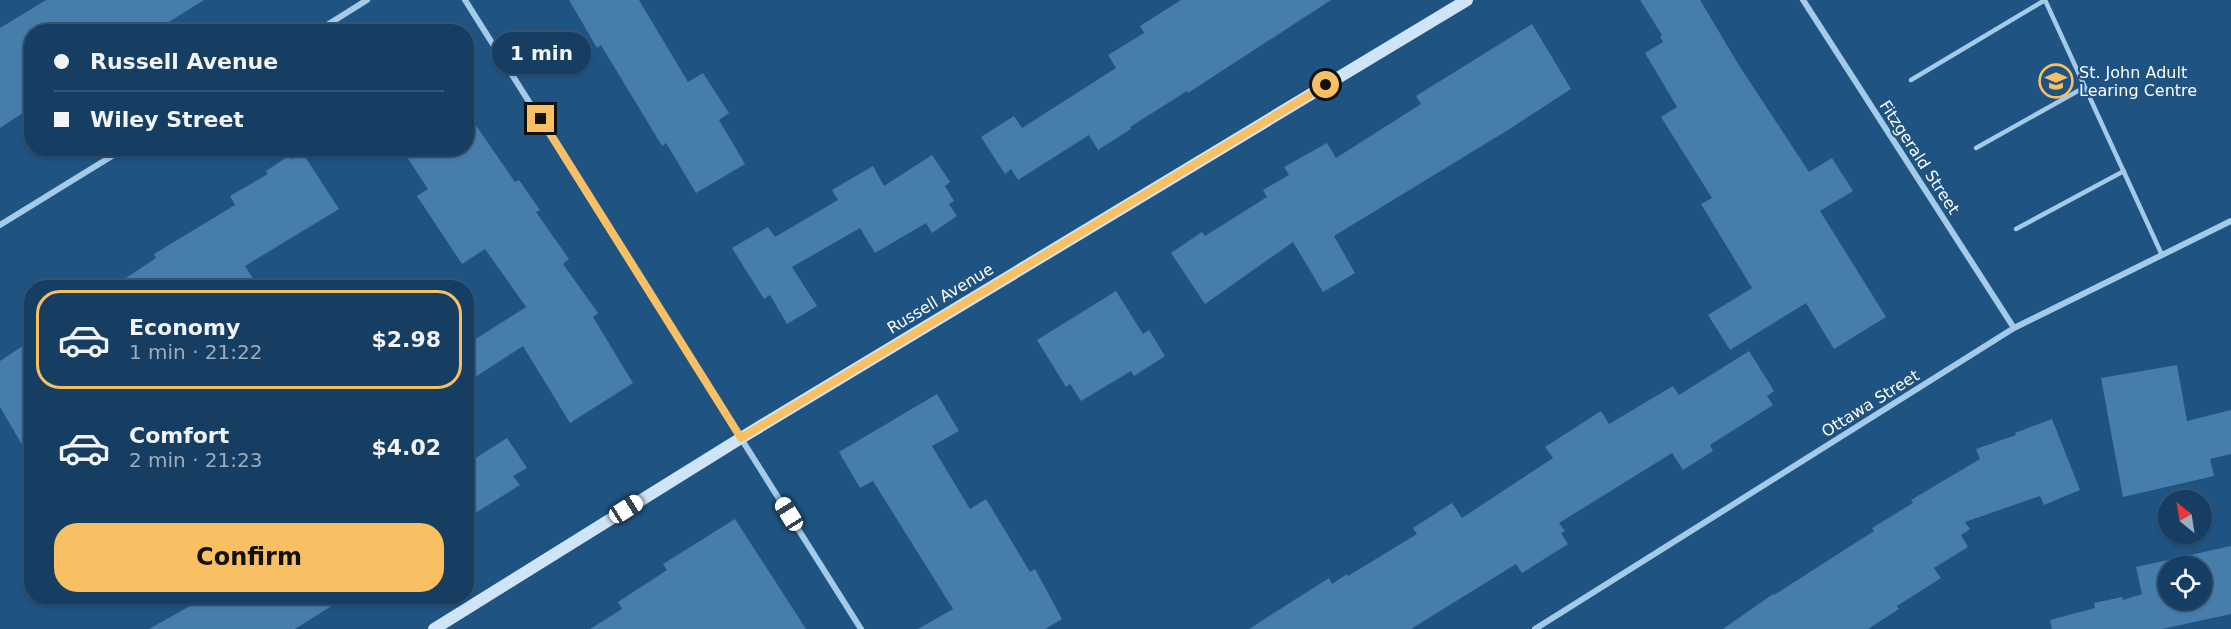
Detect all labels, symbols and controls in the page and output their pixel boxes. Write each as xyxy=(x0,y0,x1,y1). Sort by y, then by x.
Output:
callout: 1 min xyxy=(492,32,590,74)
text: 1 min xyxy=(510,41,573,65)
text: Russell Avenue xyxy=(90,49,278,74)
school or university icon: St. John Adult Learing Centre xyxy=(2038,63,2074,99)
place label: St. John Adult Learing Centre xyxy=(2079,63,2197,100)
route start xyxy=(1312,71,1339,98)
street label: Fitzgerald Street xyxy=(1876,97,1963,218)
route end xyxy=(527,105,554,132)
text: Wiley Street xyxy=(90,107,244,132)
street label: Russell Avenue xyxy=(884,259,997,338)
icon: car xyxy=(57,313,111,367)
text: Economy xyxy=(129,315,240,340)
text: $2.98 xyxy=(371,327,441,352)
text: 1 min · 21:22 xyxy=(129,340,263,364)
street label: Ottawa Street xyxy=(1818,366,1923,441)
icon: car xyxy=(57,421,111,475)
text: Comfort xyxy=(129,423,229,448)
text: $4.02 xyxy=(371,435,441,460)
text: 2 min · 21:23 xyxy=(129,448,263,472)
north arrow xyxy=(2158,490,2212,544)
map controls xyxy=(2158,490,2212,610)
car xyxy=(606,492,646,526)
car xyxy=(772,494,806,534)
button: Confirm xyxy=(54,523,444,592)
button: locate xyxy=(2158,556,2212,610)

